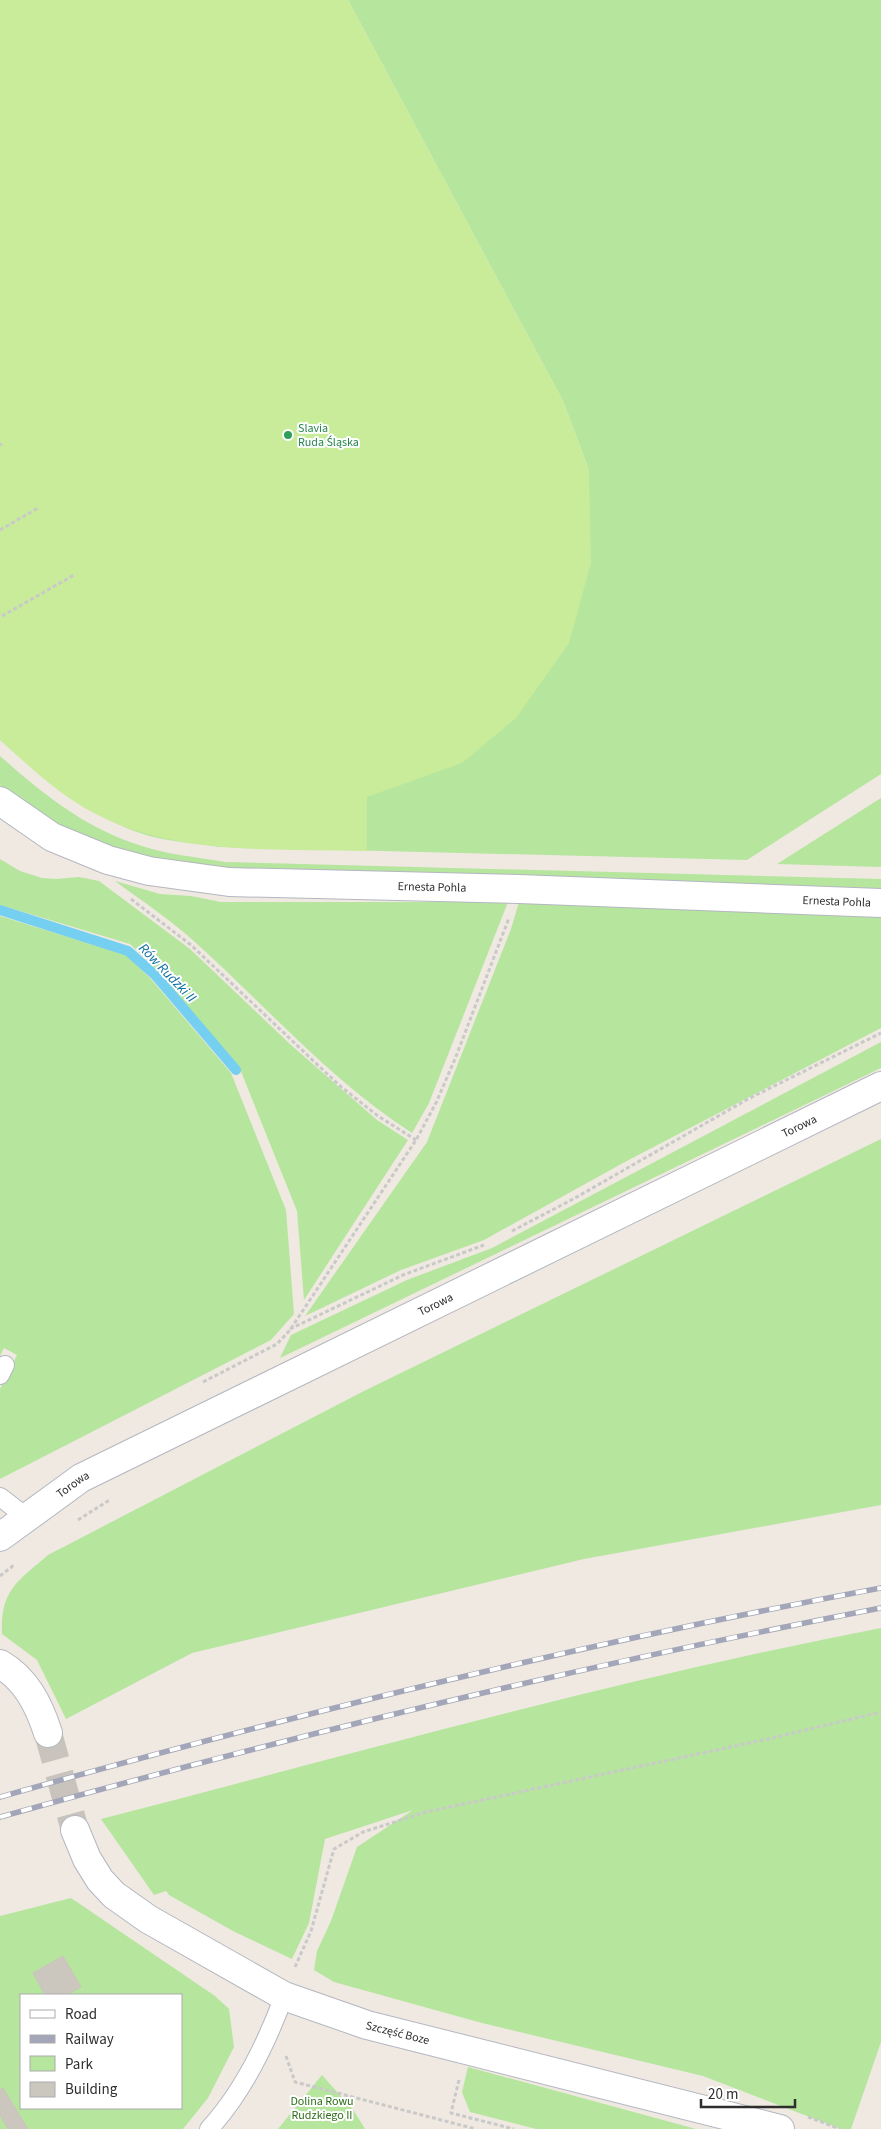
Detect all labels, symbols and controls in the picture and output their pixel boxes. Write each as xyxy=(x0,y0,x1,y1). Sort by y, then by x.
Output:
place label: Slavia Ruda Śląska xyxy=(298,420,359,451)
marker: Slavia Ruda Śląska xyxy=(282,429,294,441)
street label: Ernesta Pohla xyxy=(397,878,467,896)
street label: Ernesta Pohla xyxy=(802,891,871,911)
water label: Rów Rudzki II xyxy=(134,939,201,1007)
street label: Torowa xyxy=(779,1110,820,1142)
street label: Torowa xyxy=(415,1288,456,1320)
street label: Torowa xyxy=(53,1467,92,1502)
legend xyxy=(20,1994,182,2109)
text: Road xyxy=(65,2004,97,2025)
street label: Szczęść Boze xyxy=(364,2017,431,2049)
text: Railway xyxy=(65,2029,114,2050)
text: Park xyxy=(65,2054,94,2075)
scale bar xyxy=(701,2076,795,2108)
text: Building xyxy=(65,2079,118,2100)
text: 20 m xyxy=(708,2084,738,2105)
park label: Dolina Rowu Rudzkiego II xyxy=(290,2093,354,2124)

